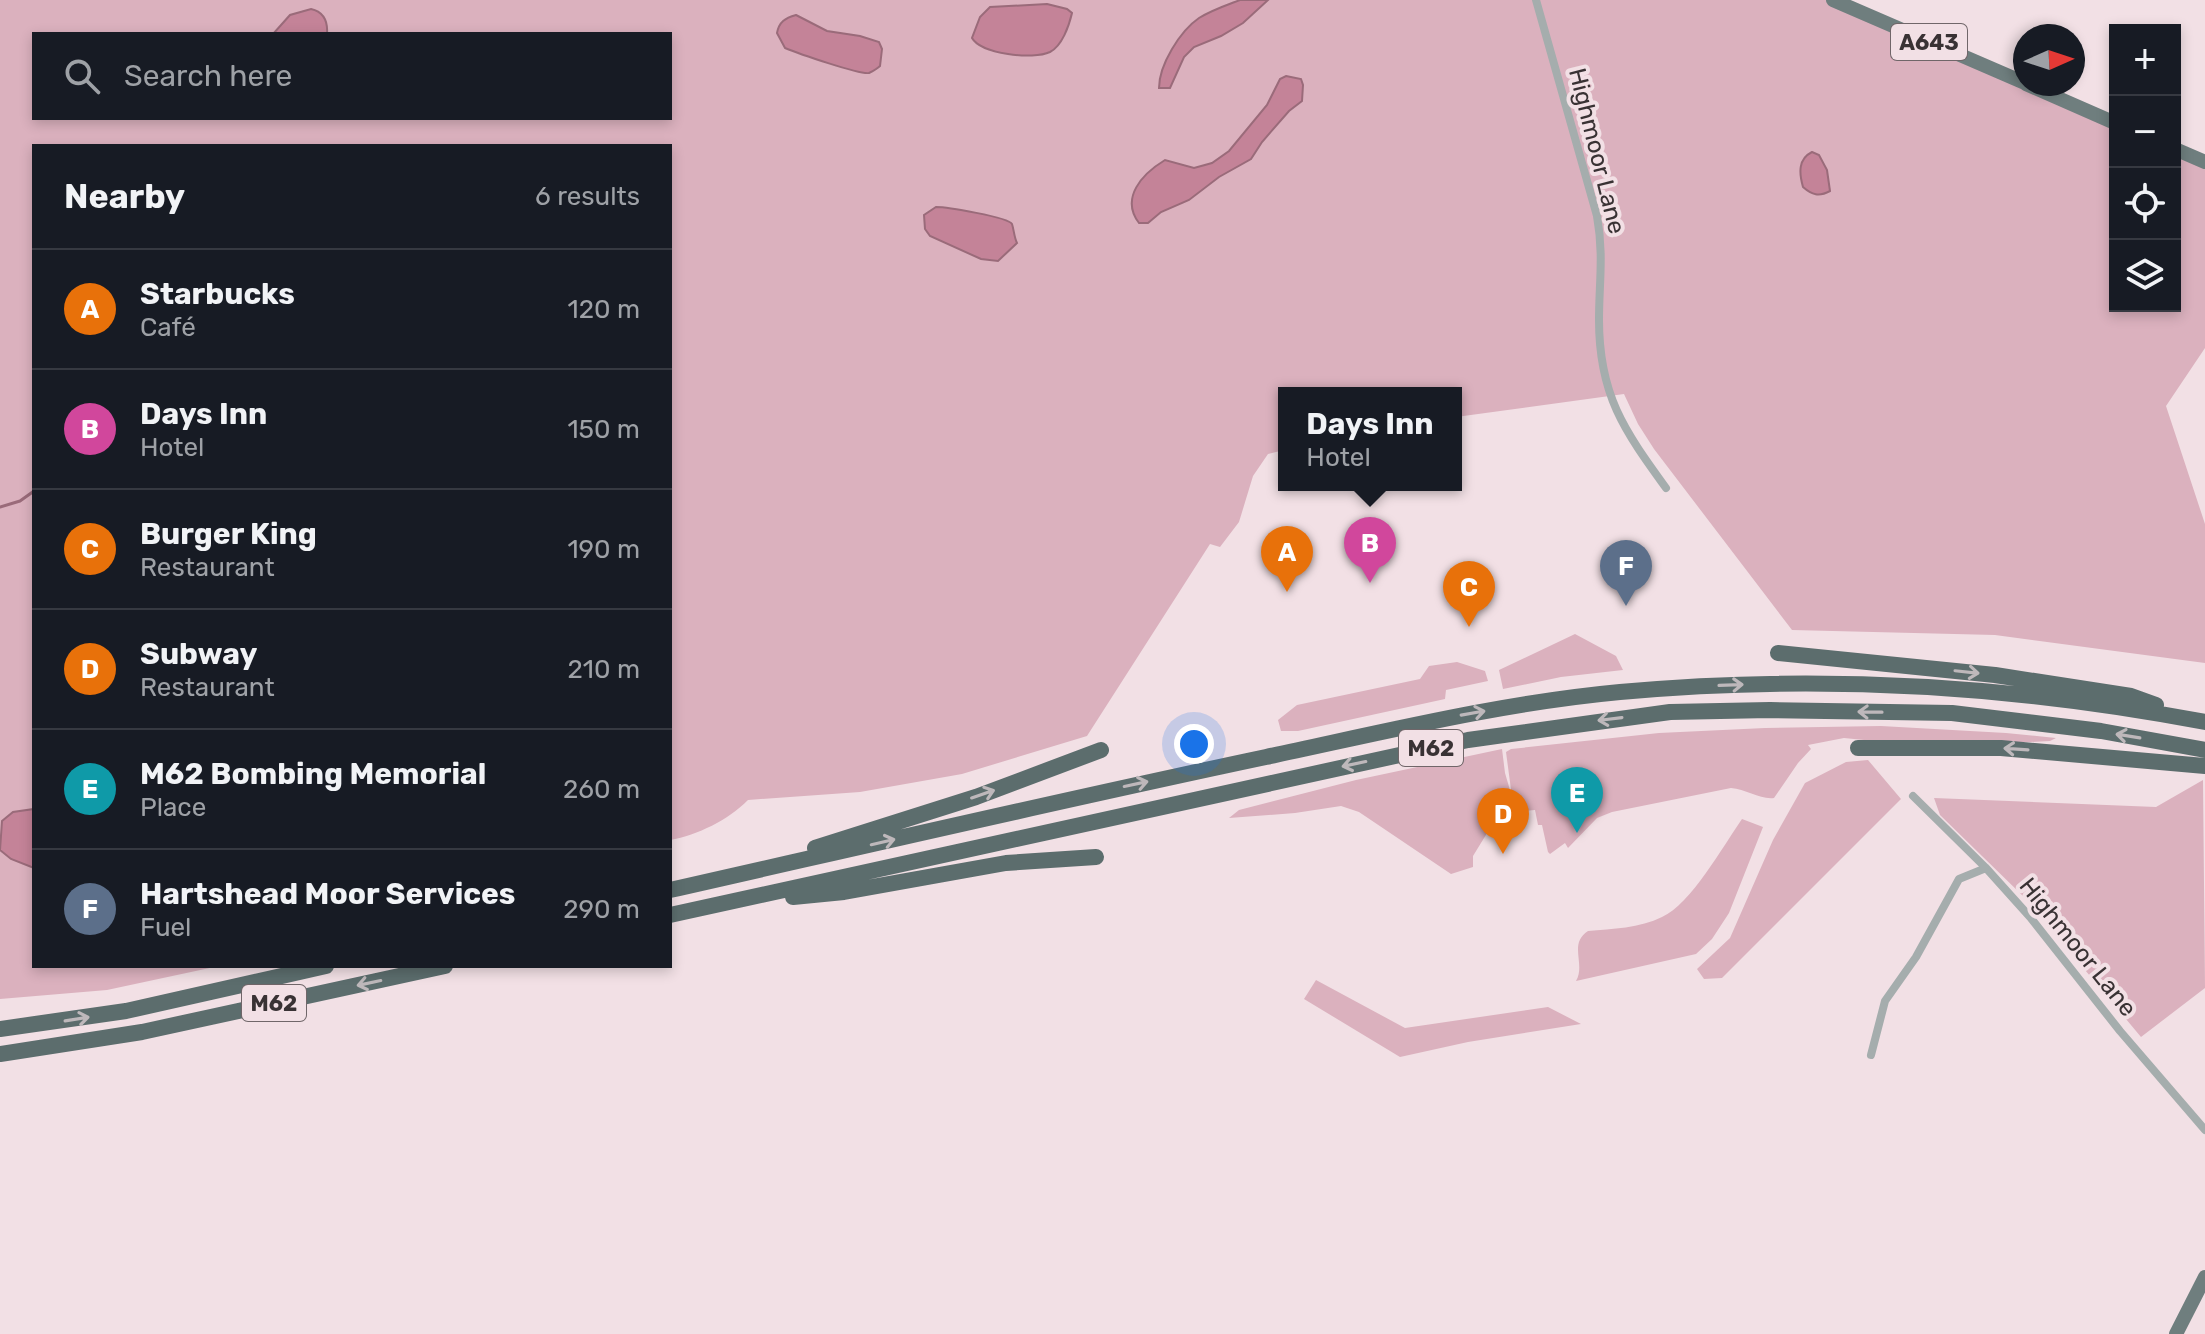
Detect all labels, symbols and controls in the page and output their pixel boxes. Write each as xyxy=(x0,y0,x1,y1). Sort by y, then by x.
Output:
road number: A643 xyxy=(1891,24,1967,60)
north arrow xyxy=(2013,24,2085,96)
map controls xyxy=(2109,24,2181,312)
button: + xyxy=(2109,24,2181,96)
search box xyxy=(32,32,672,120)
icon: search xyxy=(60,54,104,98)
text: Search here xyxy=(124,58,292,94)
street label: Highmoor Lane xyxy=(1563,65,1631,237)
button: − xyxy=(2109,96,2181,168)
button: locate xyxy=(2109,168,2181,240)
text: Nearby xyxy=(64,176,185,217)
text: 6 results xyxy=(535,181,640,212)
button: layers xyxy=(2109,240,2181,312)
text: Starbucks xyxy=(140,276,295,312)
text: A xyxy=(81,294,99,325)
text: 120 m xyxy=(568,294,640,325)
text: Café xyxy=(140,312,196,343)
popup xyxy=(1278,387,1462,491)
text: Days Inn xyxy=(140,396,267,432)
text: Days Inn xyxy=(1306,406,1434,442)
text: B xyxy=(81,414,99,445)
text: 150 m xyxy=(567,414,640,445)
text: Hotel xyxy=(140,432,204,463)
text: Hotel xyxy=(1306,442,1371,473)
text: Burger King xyxy=(140,516,317,552)
pin: B xyxy=(1344,517,1396,583)
pin: A xyxy=(1261,526,1313,592)
text: C xyxy=(81,534,99,565)
text: 190 m xyxy=(567,534,640,565)
pin: F xyxy=(1600,540,1652,606)
text: Restaurant xyxy=(140,552,275,583)
pin: C xyxy=(1443,561,1495,627)
text: Subway xyxy=(140,636,257,672)
text: D xyxy=(81,654,99,685)
text: 210 m xyxy=(568,654,640,685)
one-way arrow xyxy=(1953,664,1980,679)
text: Restaurant xyxy=(140,672,275,703)
one-way arrow xyxy=(1717,678,1744,693)
one-way arrow xyxy=(1857,704,1884,719)
one-way arrow xyxy=(1460,705,1485,720)
one-way arrow xyxy=(1598,712,1623,727)
your location xyxy=(1174,724,1214,764)
one-way arrow xyxy=(2116,728,2141,743)
road number: M62 xyxy=(1399,730,1463,766)
one-way arrow xyxy=(2003,741,2030,756)
text: M62 Bombing Memorial xyxy=(140,756,486,792)
one-way arrow xyxy=(1342,757,1367,772)
pin: E xyxy=(1551,767,1603,833)
text: E xyxy=(82,774,98,805)
text: 260 m xyxy=(563,774,640,805)
one-way arrow xyxy=(1123,776,1149,791)
one-way arrow xyxy=(970,785,995,800)
pin: D xyxy=(1477,788,1529,854)
text: Place xyxy=(140,792,206,823)
one-way arrow xyxy=(869,834,895,849)
street label: Highmoor Lane xyxy=(2014,872,2142,1022)
text: Hartshead Moor Services xyxy=(140,876,515,912)
text: F xyxy=(82,894,98,925)
text: 290 m xyxy=(563,894,640,925)
text: Fuel xyxy=(140,912,191,943)
one-way arrow xyxy=(356,976,382,991)
road number: M62 xyxy=(242,985,306,1021)
one-way arrow xyxy=(64,1010,89,1025)

